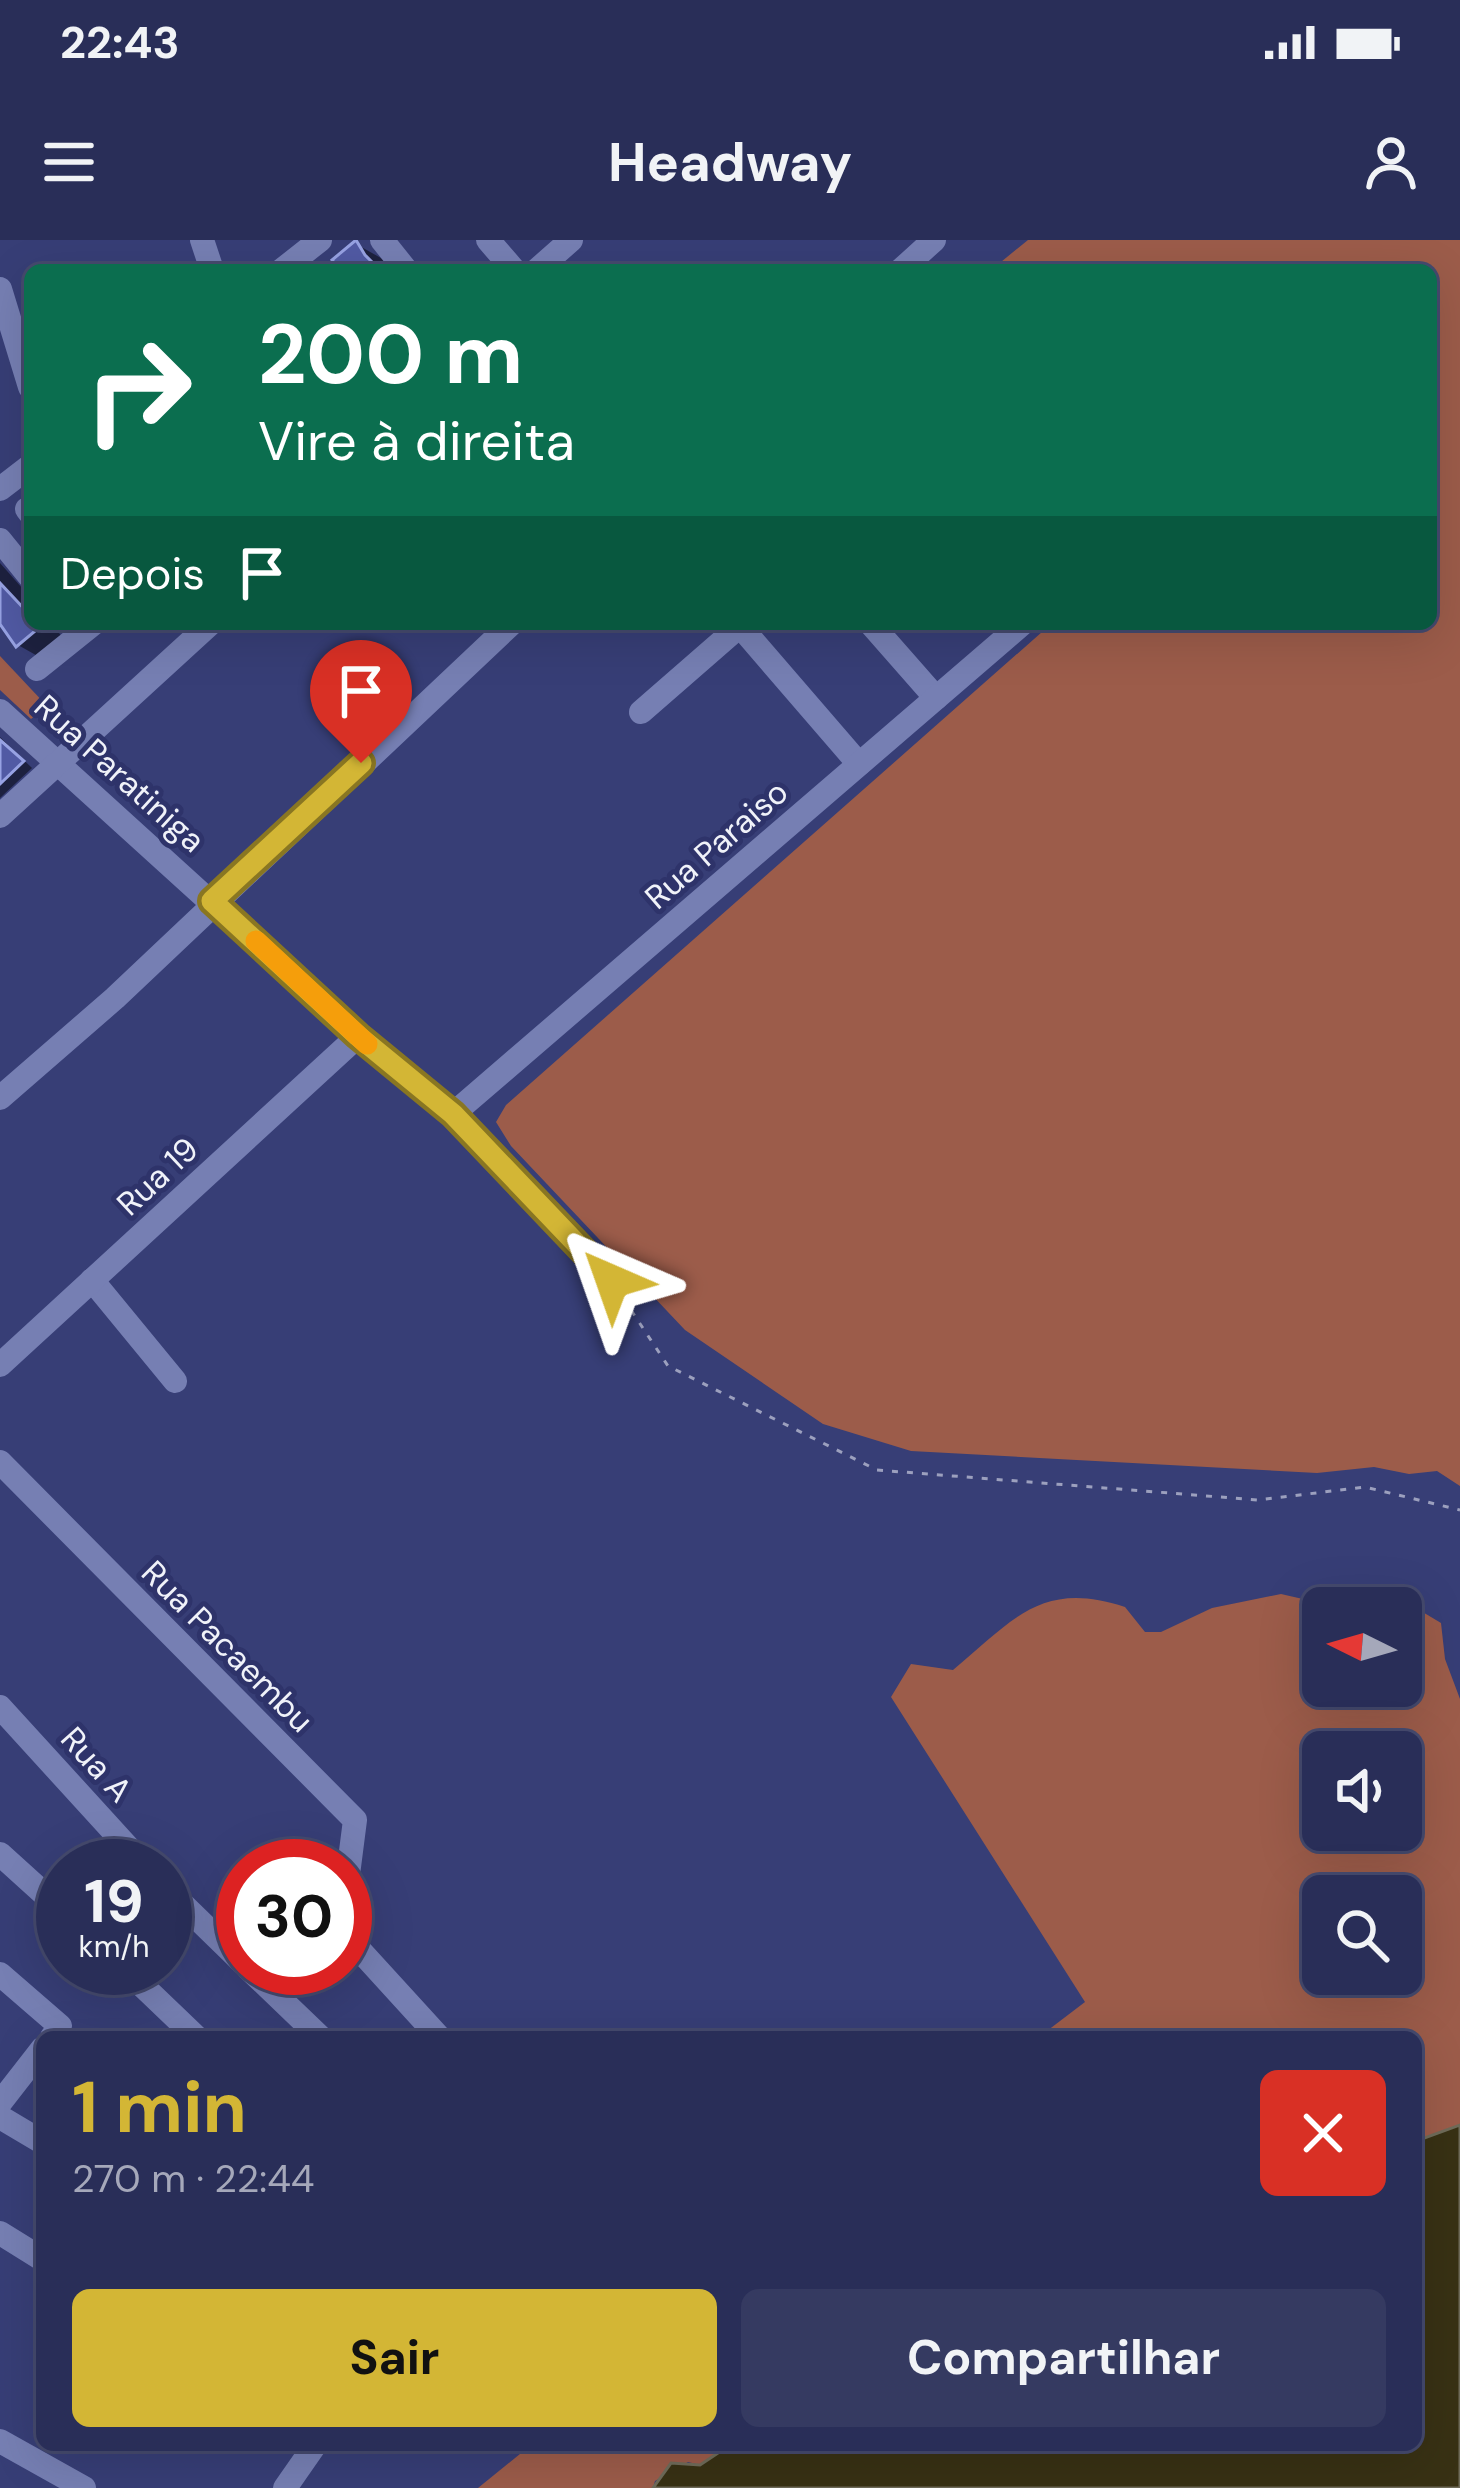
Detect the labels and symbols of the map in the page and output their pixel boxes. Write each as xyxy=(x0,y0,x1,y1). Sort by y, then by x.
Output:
pin xyxy=(310,640,412,763)
street label: Rua Paratiniga xyxy=(25,685,214,861)
street label: Rua Paraiso xyxy=(636,770,797,918)
street label: Rua 19 xyxy=(107,1128,207,1225)
position arrow xyxy=(549,1218,675,1344)
street label: Rua Pacaembu xyxy=(132,1551,323,1742)
north arrow xyxy=(1302,1587,1422,1707)
street label: Rua A xyxy=(51,1718,142,1811)
speed limit sign: 30 xyxy=(216,1839,372,1995)

